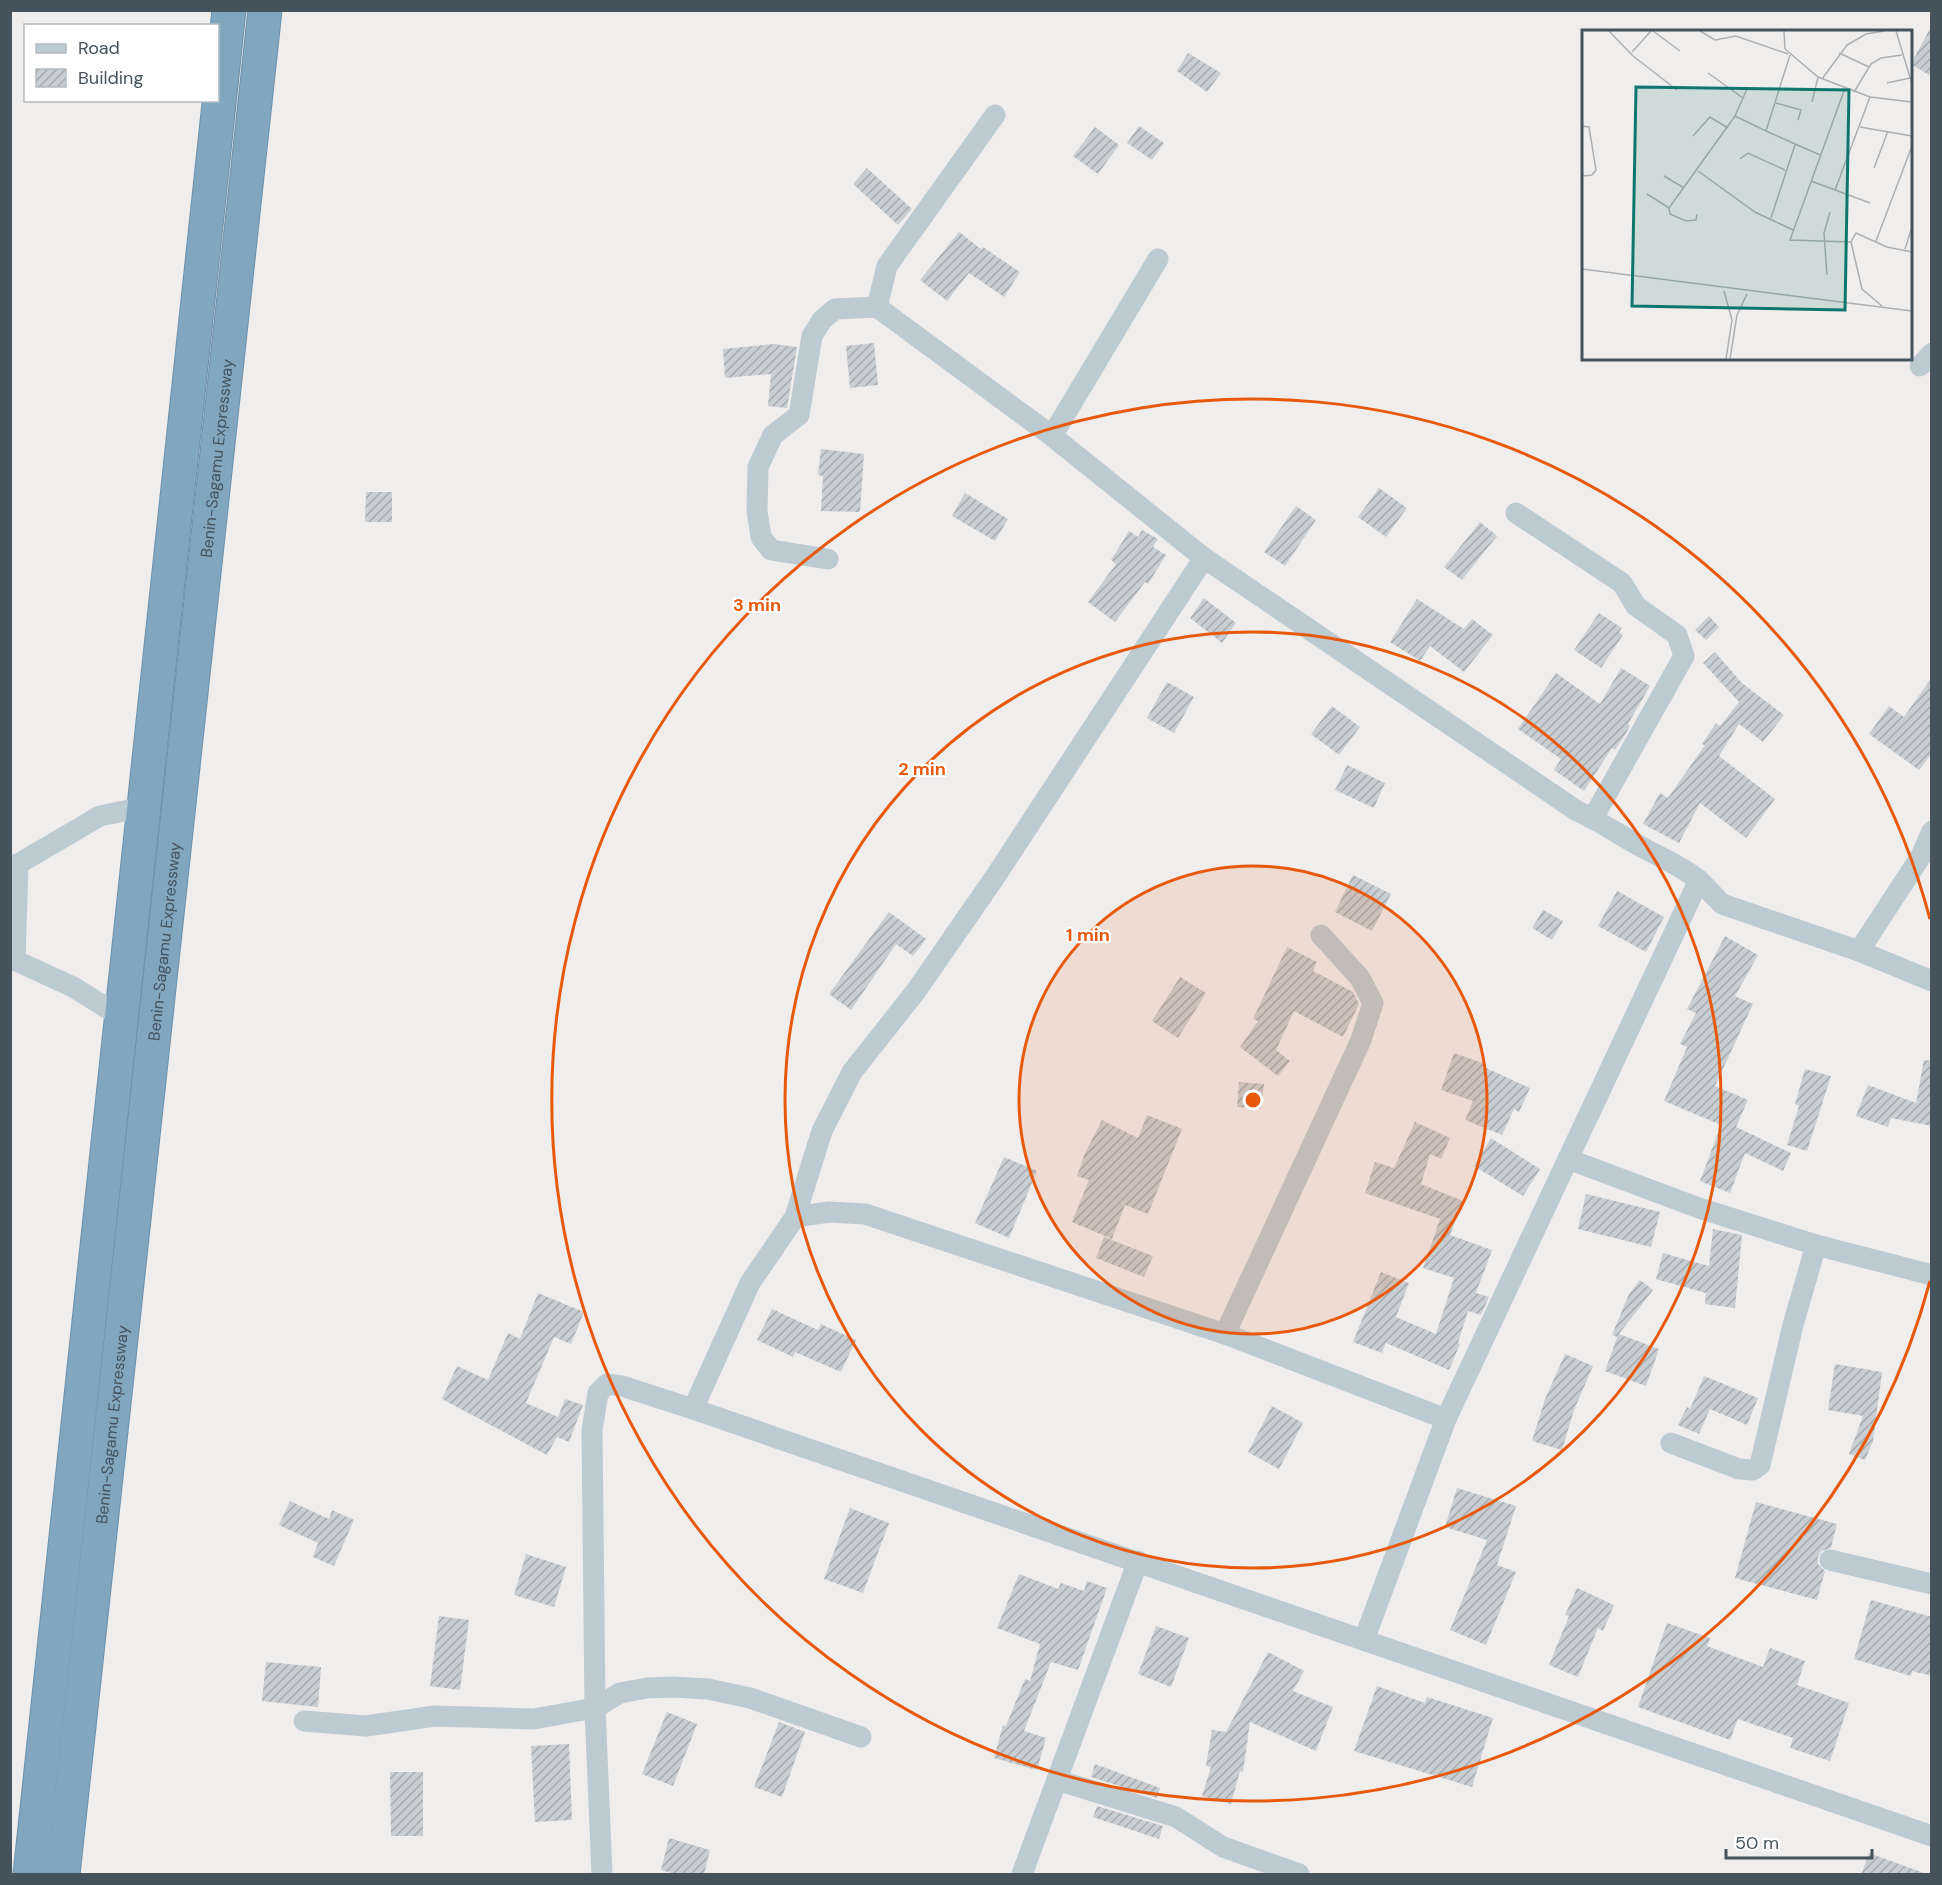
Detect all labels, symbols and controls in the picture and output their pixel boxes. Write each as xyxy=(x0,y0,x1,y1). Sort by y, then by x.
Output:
legend xyxy=(24,24,219,102)
inset map xyxy=(1582,30,1912,360)
text: Road xyxy=(78,36,120,60)
text: Building xyxy=(78,66,143,90)
street label: Benin-Sagamu Expressway xyxy=(196,358,238,559)
text: 3 min xyxy=(733,593,781,617)
text: 2 min xyxy=(898,757,946,781)
street label: Benin-Sagamu Expressway xyxy=(143,841,186,1042)
text: 1 min xyxy=(1066,923,1110,947)
centre of rings xyxy=(1243,1090,1263,1110)
street label: Benin-Sagamu Expressway xyxy=(91,1324,133,1525)
scale bar xyxy=(1726,1822,1872,1860)
text: 50 m xyxy=(1735,1831,1779,1855)

